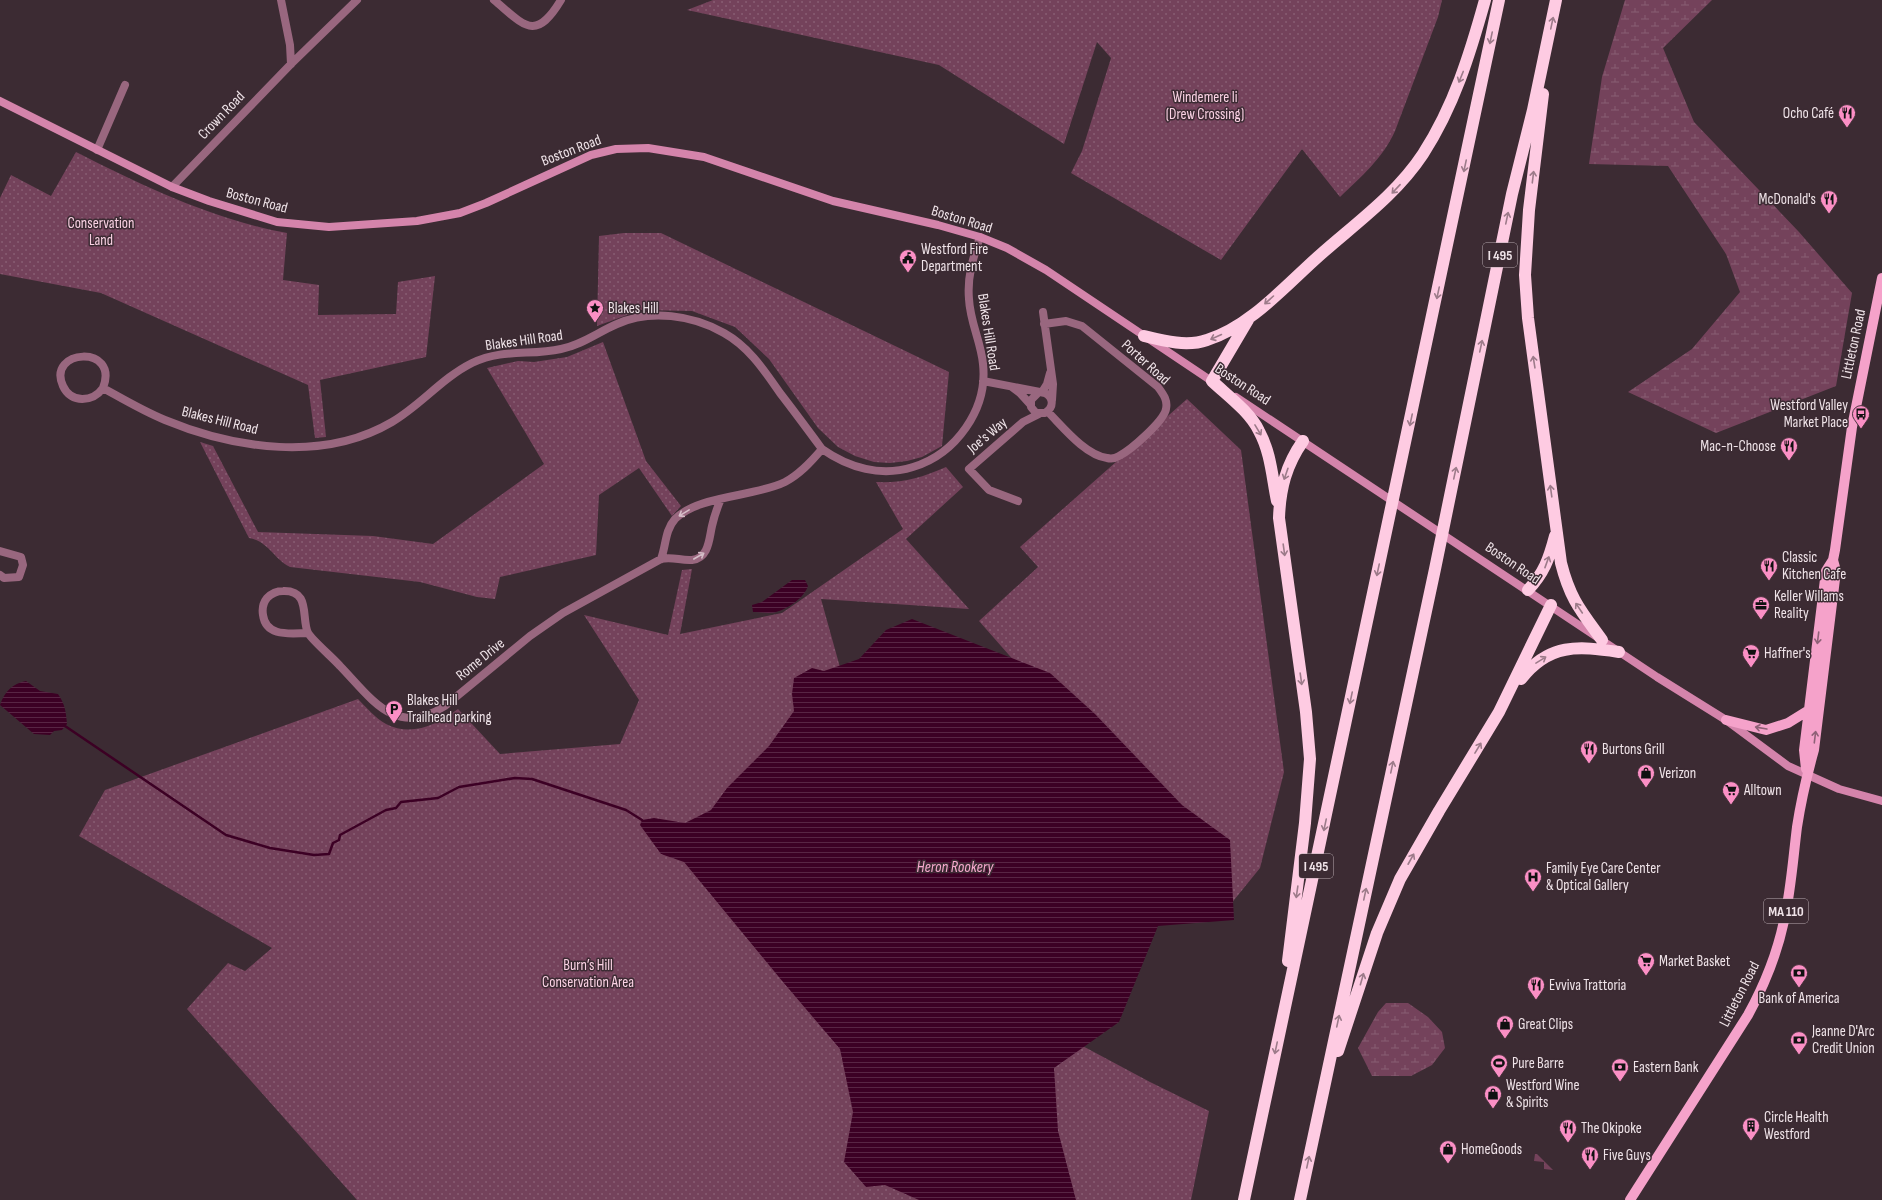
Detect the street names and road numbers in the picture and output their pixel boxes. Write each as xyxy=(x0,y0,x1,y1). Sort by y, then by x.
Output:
street label: Crown Road xyxy=(194,87,249,143)
street label: Boston Road xyxy=(538,130,604,171)
street label: Boston Road xyxy=(224,183,290,218)
street label: Boston Road xyxy=(929,201,995,238)
road number: I 495 xyxy=(1483,243,1517,267)
street label: Blakes Hill Road xyxy=(973,292,1004,372)
street label: Littleton Road xyxy=(1837,308,1870,381)
street label: Blakes Hill Road xyxy=(484,326,564,355)
street label: Porter Road xyxy=(1117,335,1174,389)
street label: Boston Road xyxy=(1211,359,1274,409)
street label: Blakes Hill Road xyxy=(180,402,260,439)
street label: Joe's Way xyxy=(963,413,1011,458)
street label: Boston Road xyxy=(1481,538,1544,589)
street label: Rome Drive xyxy=(452,634,509,685)
road number: I 495 xyxy=(1299,854,1333,878)
road number: MA 110 xyxy=(1764,899,1808,923)
street label: Littleton Road xyxy=(1715,958,1764,1030)

